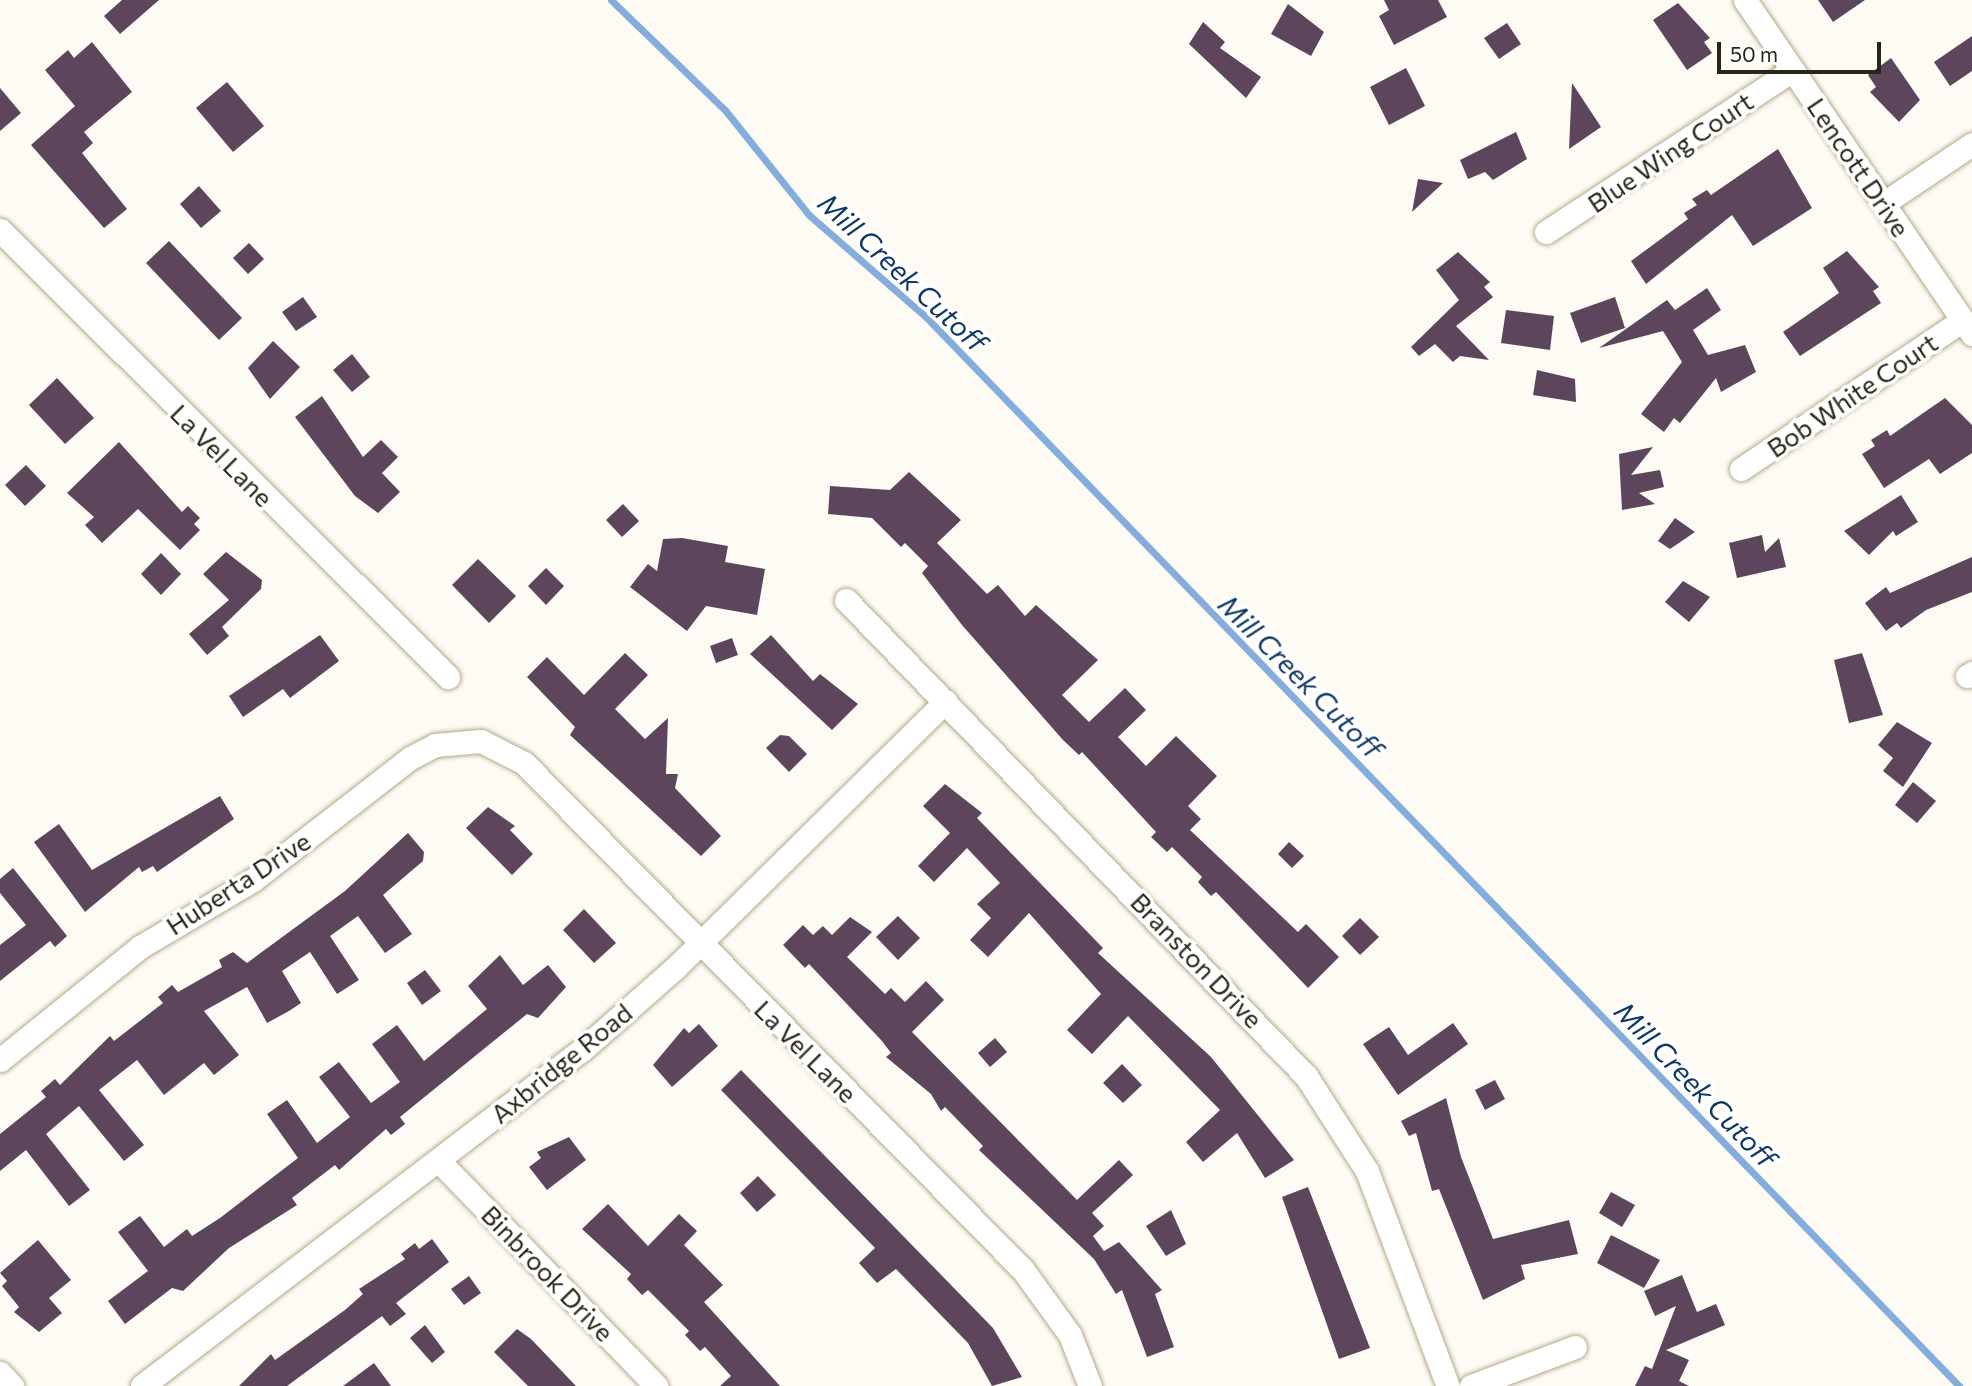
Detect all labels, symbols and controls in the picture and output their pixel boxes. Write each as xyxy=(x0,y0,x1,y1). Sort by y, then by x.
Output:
scale bar xyxy=(1720,28,1884,72)
text: 50 m xyxy=(1730,41,1778,66)
street label: Blue Wing Court xyxy=(1581,85,1759,219)
street label: Lencott Drive xyxy=(1801,92,1917,242)
water label: Mill Creek Cutoff xyxy=(812,185,994,359)
street label: Bob White Court xyxy=(1761,326,1943,464)
street label: La Vel Lane xyxy=(164,397,280,513)
water label: Mill Creek Cutoff xyxy=(1212,587,1390,765)
street label: Huberta Drive xyxy=(160,825,316,941)
street label: Branston Drive xyxy=(1125,886,1269,1034)
street label: La Vel Lane xyxy=(748,993,864,1109)
water label: Mill Creek Cutoff xyxy=(1608,994,1784,1174)
street label: Axbridge Road xyxy=(484,997,638,1129)
street label: Binbrook Drive xyxy=(475,1199,621,1347)

